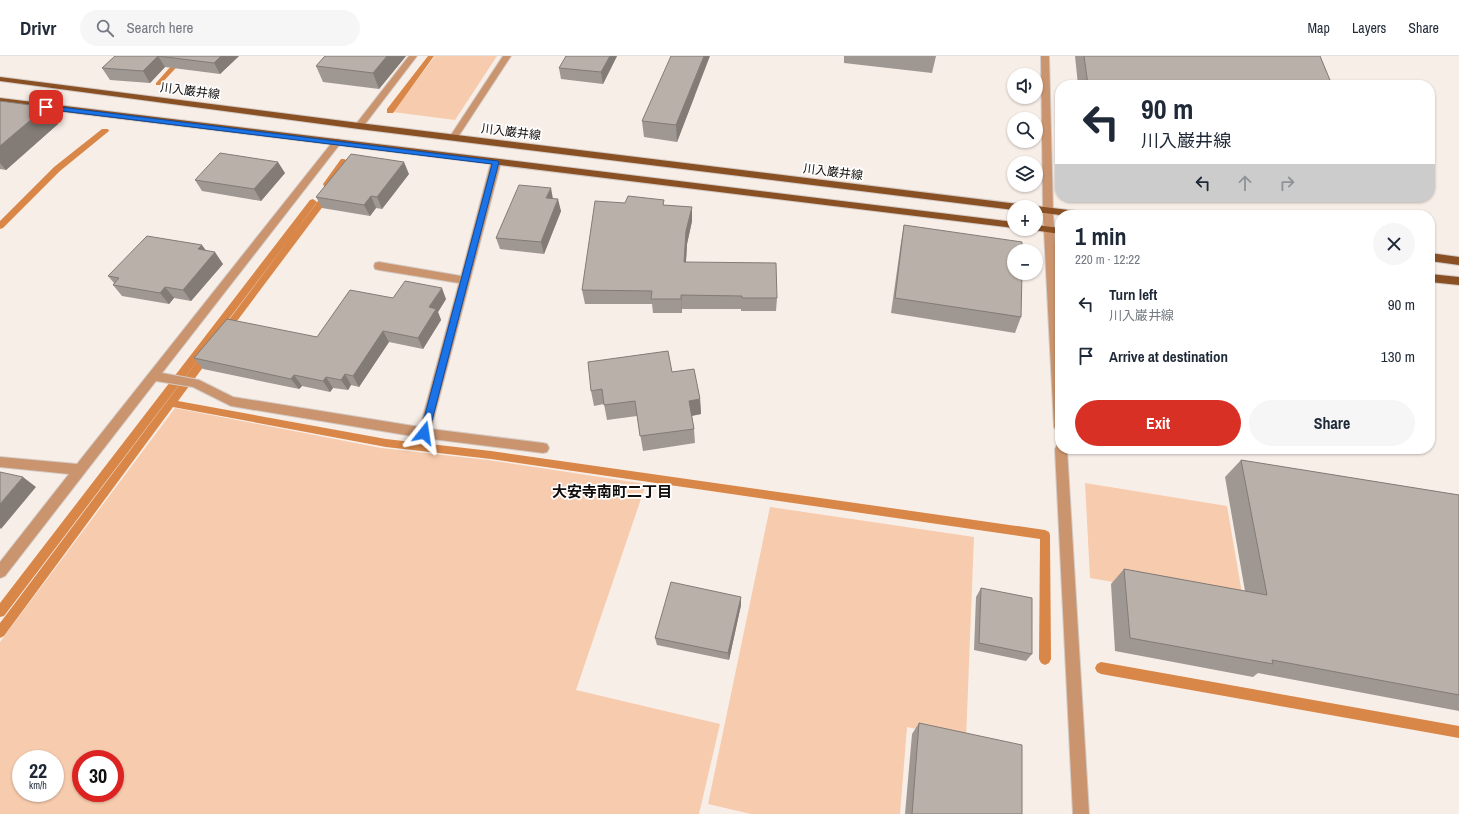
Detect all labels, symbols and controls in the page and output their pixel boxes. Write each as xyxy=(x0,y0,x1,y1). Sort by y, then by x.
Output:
search box xyxy=(80,10,360,46)
text: Drivr xyxy=(20,15,56,41)
icon: search xyxy=(94,17,116,39)
text: Search here xyxy=(126,17,193,38)
text: Map xyxy=(1308,19,1330,37)
text: Layers xyxy=(1352,19,1386,37)
text: Share xyxy=(1408,19,1439,37)
map controls xyxy=(1007,68,1043,280)
button: sound xyxy=(1007,68,1043,104)
street label: 川入巌井線 xyxy=(159,79,221,103)
pin xyxy=(29,90,63,124)
text: 90 m xyxy=(1141,90,1193,128)
icon: arrive xyxy=(35,96,57,118)
icon: left xyxy=(1075,96,1127,148)
button: search xyxy=(1007,112,1043,148)
street label: 川入巌井線 xyxy=(480,120,542,144)
text: 川入巌井線 xyxy=(1141,128,1231,153)
button: layers xyxy=(1007,156,1043,192)
street label: 川入巌井線 xyxy=(802,160,864,184)
icon: left xyxy=(1192,172,1214,194)
icon: ahead xyxy=(1234,172,1256,194)
icon: right xyxy=(1276,172,1298,194)
button: + xyxy=(1007,200,1043,236)
text: 1 min xyxy=(1075,220,1126,252)
button: close xyxy=(1373,223,1415,265)
button: − xyxy=(1007,244,1043,280)
text: 220 m · 12:22 xyxy=(1075,251,1140,268)
text: Turn left xyxy=(1109,284,1157,305)
icon: left xyxy=(1075,293,1097,315)
text: 90 m xyxy=(1388,294,1415,315)
text: 川入巌井線 xyxy=(1109,307,1174,324)
icon: arrive xyxy=(1075,345,1097,367)
text: Arrive at destination xyxy=(1109,346,1228,367)
text: 130 m xyxy=(1381,346,1415,367)
button: Exit xyxy=(1075,400,1241,446)
button: Share xyxy=(1249,400,1415,446)
position arrow xyxy=(403,412,445,454)
district label: 大安寺南町二丁目 xyxy=(552,481,672,502)
speed limit sign: 30 xyxy=(72,750,124,802)
text: 22 xyxy=(29,757,47,784)
text: km/h xyxy=(29,779,47,792)

